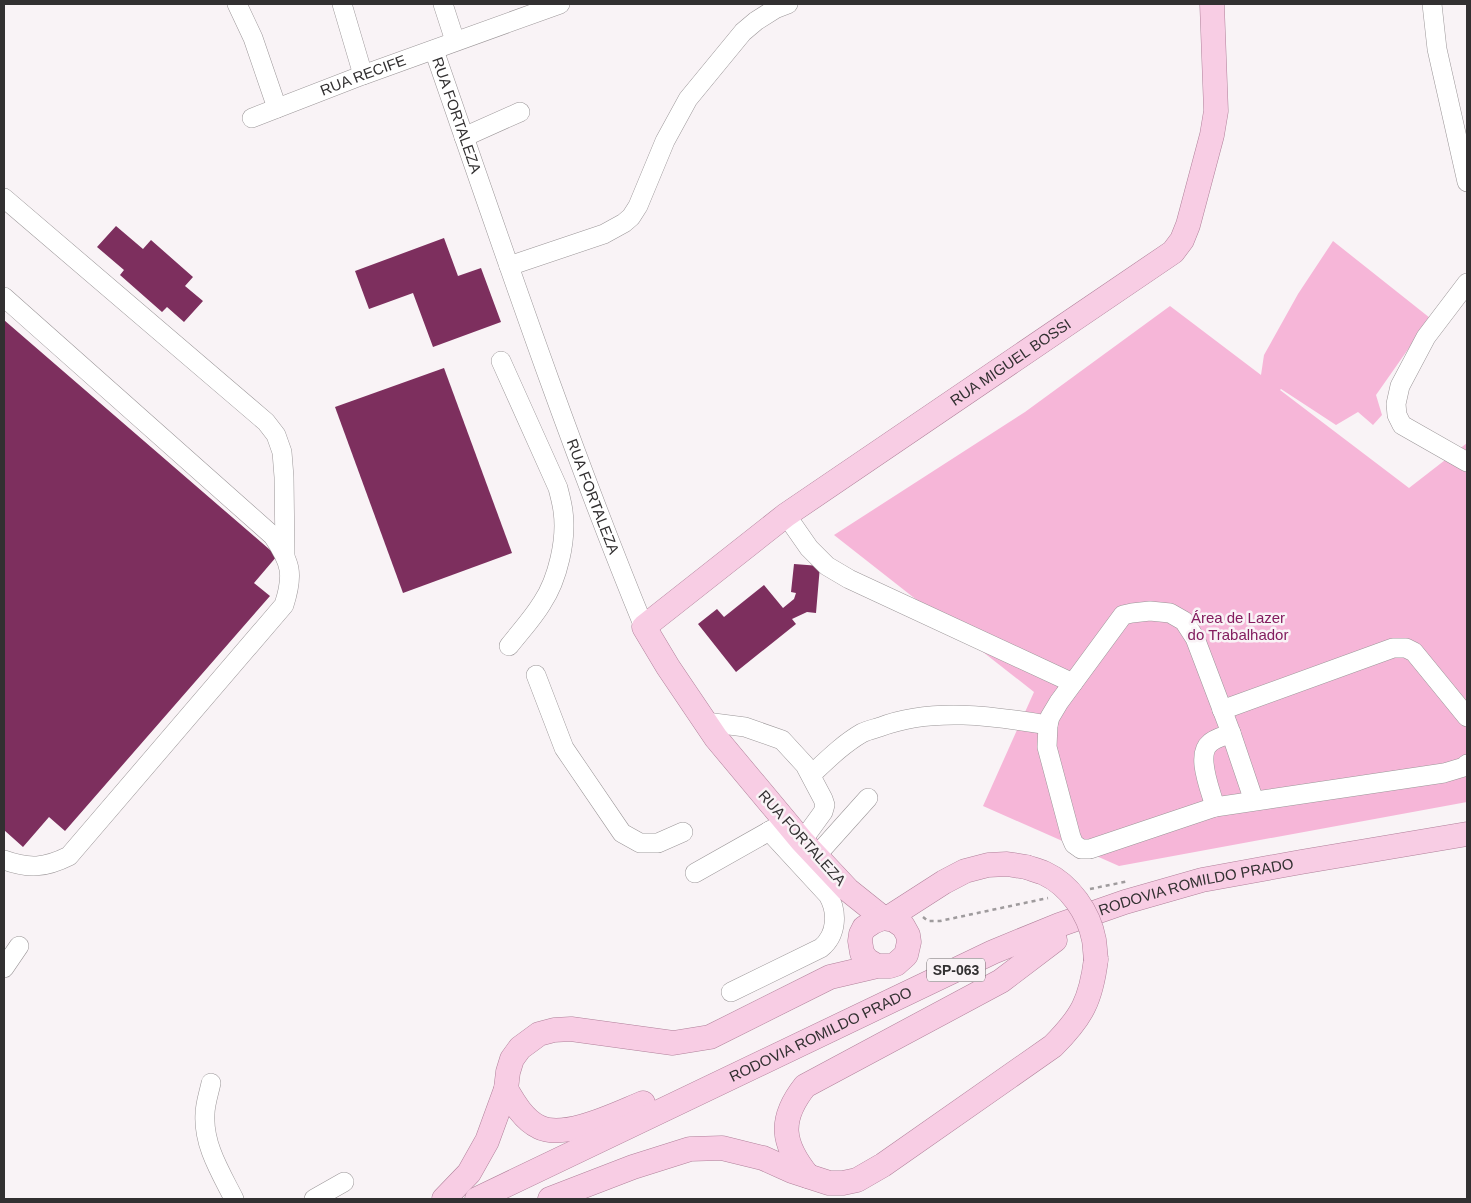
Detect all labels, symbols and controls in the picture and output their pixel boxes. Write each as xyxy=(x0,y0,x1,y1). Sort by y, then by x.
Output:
street label: RUA RECIFE xyxy=(318,51,408,99)
street label: RUA FORTALEZA xyxy=(429,55,485,176)
street label: RUA MIGUEL BOSSI xyxy=(947,315,1074,409)
street label: RUA FORTALEZA xyxy=(564,436,623,557)
park label: Área de Lazer do Trabalhador xyxy=(1188,609,1288,643)
street label: RUA FORTALEZA xyxy=(755,787,850,889)
street label: RODOVIA ROMILDO PRADO xyxy=(1096,855,1295,919)
road number: SP-063 xyxy=(927,958,985,982)
street label: RODOVIA ROMILDO PRADO xyxy=(726,983,914,1085)

